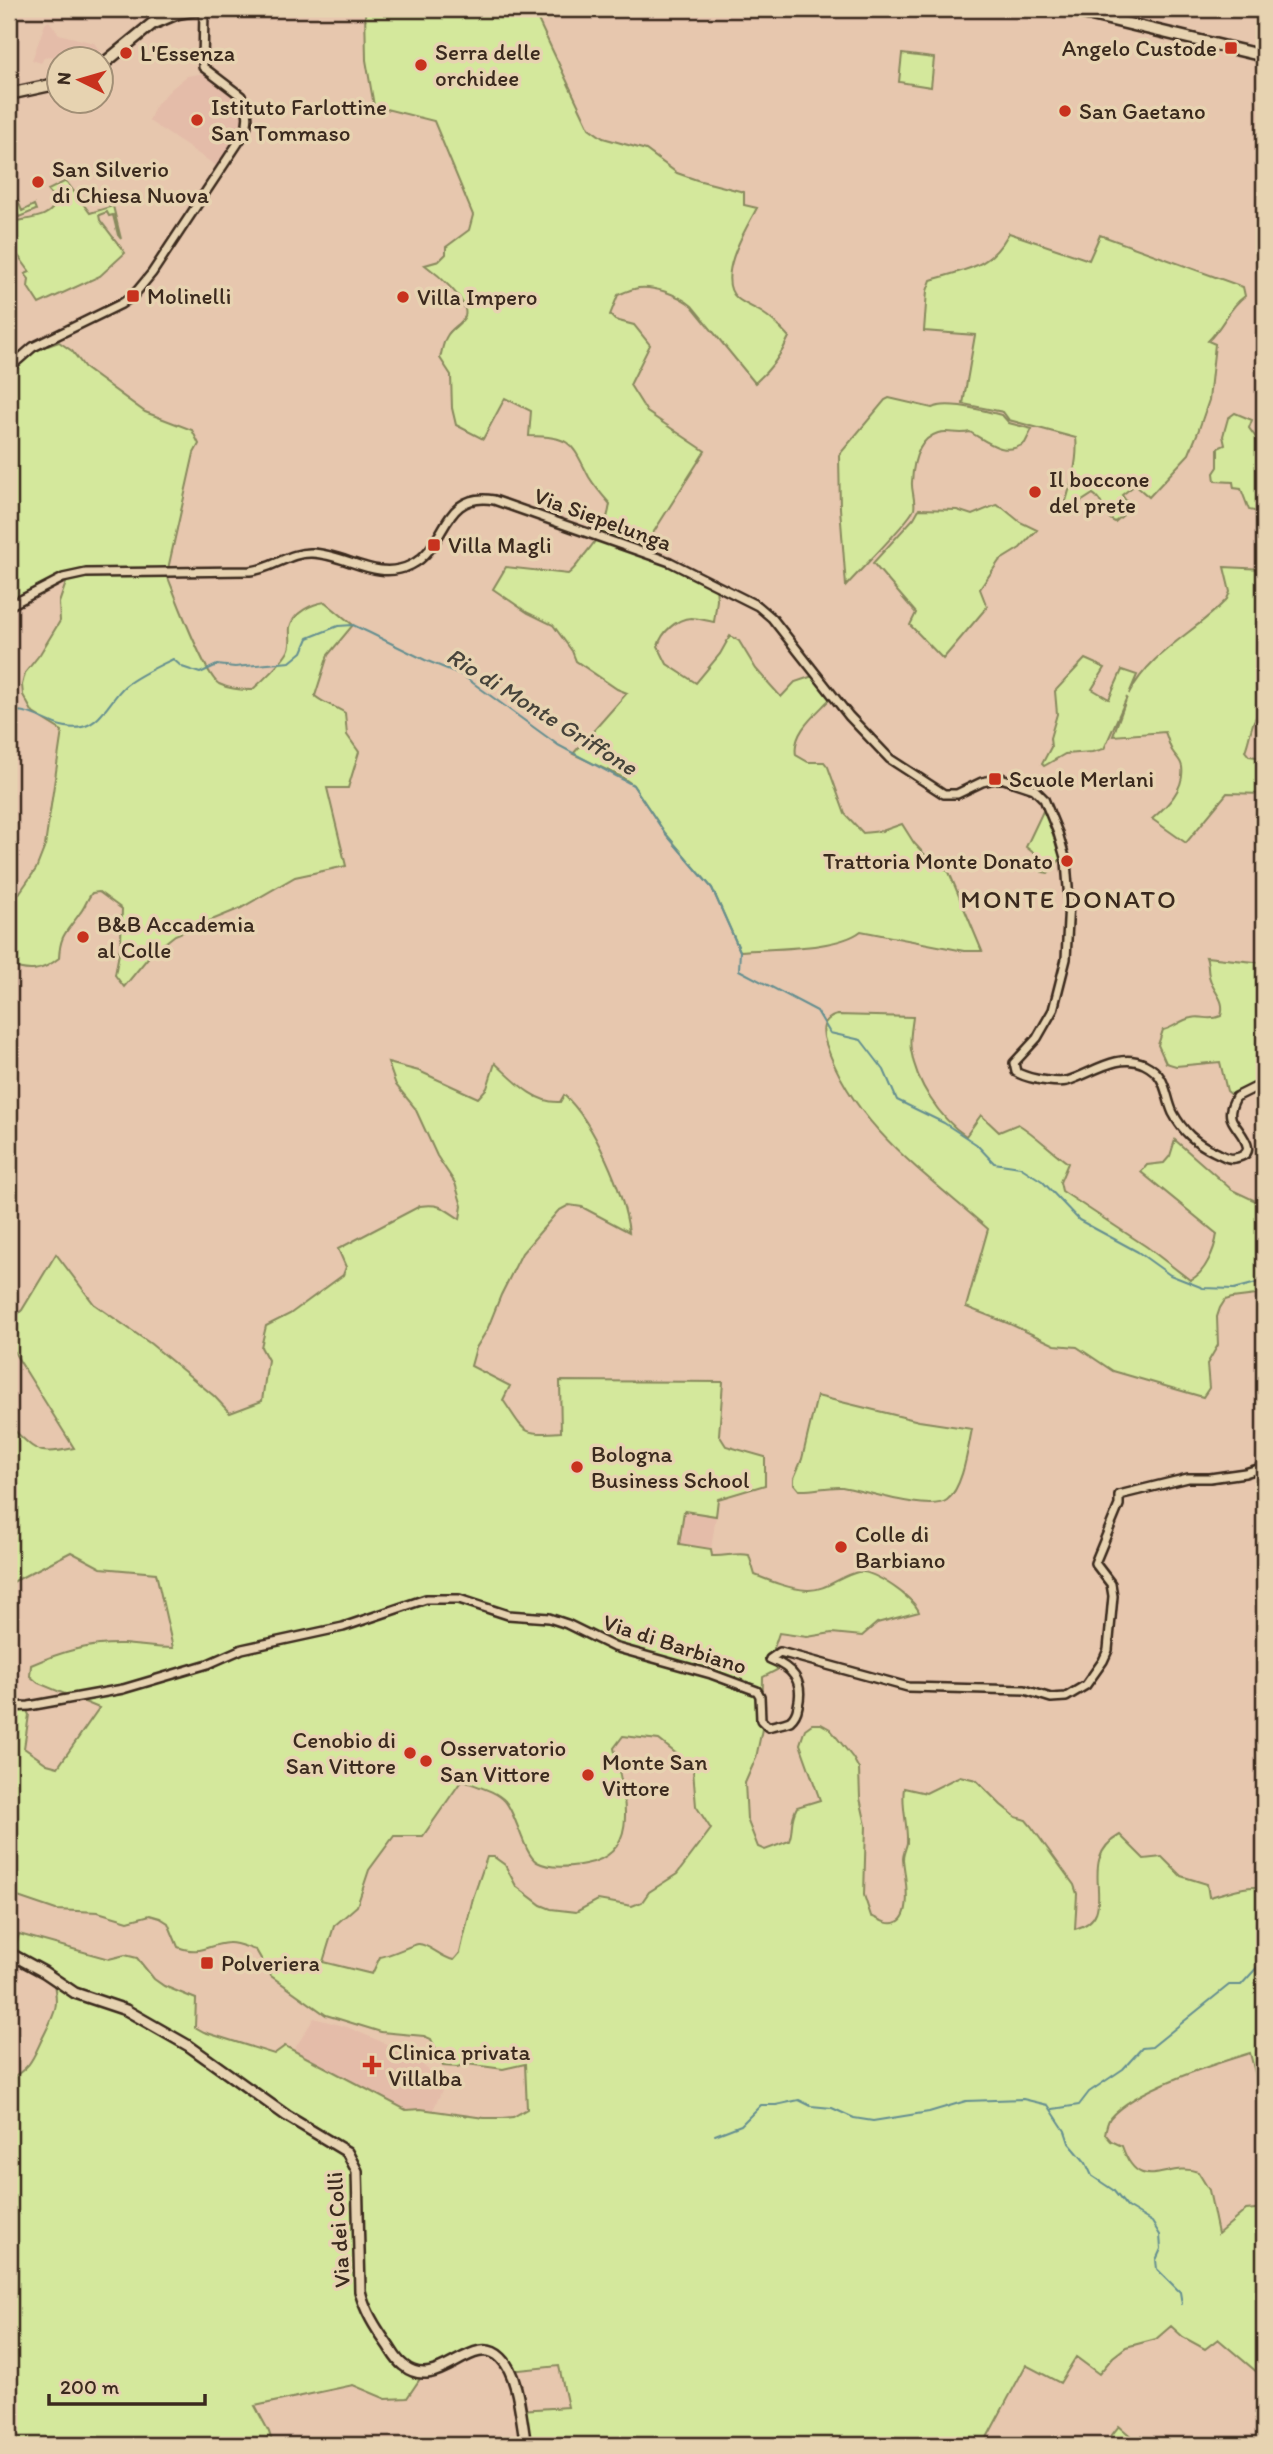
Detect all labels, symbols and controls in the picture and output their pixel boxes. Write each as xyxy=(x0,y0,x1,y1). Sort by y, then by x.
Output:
place label: Angelo Custode xyxy=(1062,34,1217,62)
place label: Serra delle orchidee xyxy=(435,38,541,92)
place label: L'Essenza xyxy=(140,39,235,67)
marker: Angelo Custode xyxy=(1223,40,1239,56)
marker: L'Essenza xyxy=(118,45,134,61)
north arrow xyxy=(46,46,116,116)
marker: Serra delle orchidee xyxy=(413,57,429,73)
text: N xyxy=(52,71,76,86)
place label: Istituto Farlottine San Tommaso xyxy=(211,93,387,147)
place label: San Gaetano xyxy=(1079,97,1206,125)
marker: San Gaetano xyxy=(1057,103,1073,119)
marker: Istituto Farlottine San Tommaso xyxy=(189,112,205,128)
place label: San Silverio di Chiesa Nuova xyxy=(52,155,209,209)
marker: San Silverio di Chiesa Nuova xyxy=(30,174,46,190)
place label: Molinelli xyxy=(147,282,232,310)
place label: Villa Impero xyxy=(417,283,538,311)
marker: Molinelli xyxy=(125,288,141,304)
marker: Villa Impero xyxy=(395,289,411,305)
place label: Il boccone del prete xyxy=(1049,465,1150,519)
street label: Via Siepelunga xyxy=(530,481,676,557)
marker: Il boccone del prete xyxy=(1027,484,1043,500)
place label: Villa Magli xyxy=(448,531,552,559)
marker: Villa Magli xyxy=(426,537,442,553)
water label: Rio di Monte Griffone xyxy=(442,641,644,782)
place label: Scuole Merlani xyxy=(1009,765,1154,793)
marker: Scuole Merlani xyxy=(987,771,1003,787)
place label: Trattoria Monte Donato xyxy=(823,847,1053,875)
marker: Trattoria Monte Donato xyxy=(1059,853,1075,869)
district label: MONTE DONATO xyxy=(960,883,1178,915)
place label: B&B Accademia al Colle xyxy=(97,910,255,964)
marker: B&B Accademia al Colle xyxy=(75,929,91,945)
place label: Bologna Business School xyxy=(591,1440,750,1494)
marker: Bologna Business School xyxy=(569,1459,585,1475)
place label: Colle di Barbiano xyxy=(855,1520,946,1574)
marker: Colle di Barbiano xyxy=(833,1539,849,1555)
street label: Via di Barbiano xyxy=(600,1608,750,1680)
place label: Cenobio di San Vittore xyxy=(286,1726,396,1780)
place label: Osservatorio San Vittore xyxy=(440,1734,566,1788)
marker: Cenobio di San Vittore xyxy=(402,1745,418,1761)
place label: Monte San Vittore xyxy=(602,1748,707,1802)
marker: Osservatorio San Vittore xyxy=(418,1753,434,1769)
marker: Monte San Vittore xyxy=(580,1767,596,1783)
place label: Polveriera xyxy=(221,1949,320,1977)
marker: Polveriera xyxy=(199,1955,215,1971)
place label: Clinica privata Villalba xyxy=(388,2038,531,2092)
marker: Clinica privata Villalba xyxy=(362,2055,382,2075)
street label: Via dei Colli xyxy=(320,2171,356,2289)
scale bar xyxy=(49,2363,205,2407)
text: 200 m xyxy=(60,2374,120,2399)

